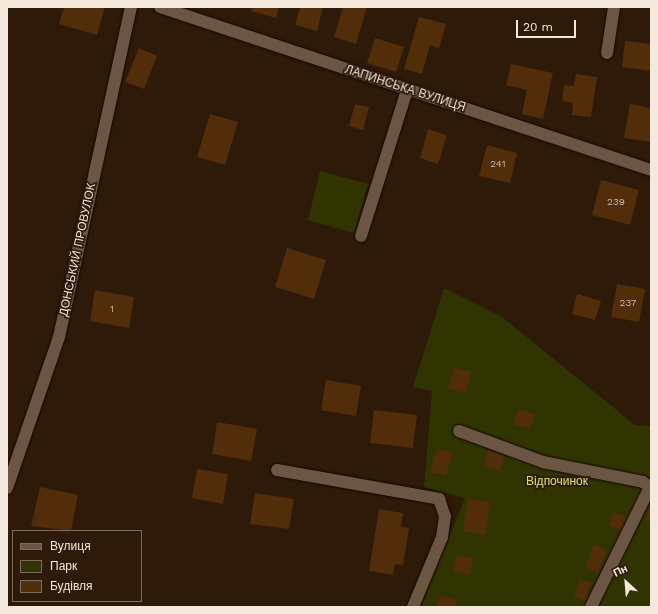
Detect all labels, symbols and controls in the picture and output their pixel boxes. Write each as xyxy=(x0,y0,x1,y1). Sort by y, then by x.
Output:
scale bar xyxy=(518,12,578,38)
text: 20 m xyxy=(523,20,553,34)
street label: ЛАПИНСЬКА ВУЛИЦЯ xyxy=(343,63,467,115)
house number: 241 xyxy=(490,158,506,170)
street label: ДОНСЬКИЙ ПРОВУЛОК xyxy=(57,182,99,318)
house number: 239 xyxy=(607,196,625,208)
house number: 237 xyxy=(620,297,636,309)
house number: 1 xyxy=(110,303,114,315)
park label: Відпочинок xyxy=(526,475,588,489)
legend xyxy=(12,530,142,602)
text: Вулиця xyxy=(50,539,91,553)
text: Парк xyxy=(50,559,77,573)
north arrow xyxy=(606,562,646,602)
text: Пн xyxy=(611,562,630,580)
text: Будівля xyxy=(50,579,92,593)

